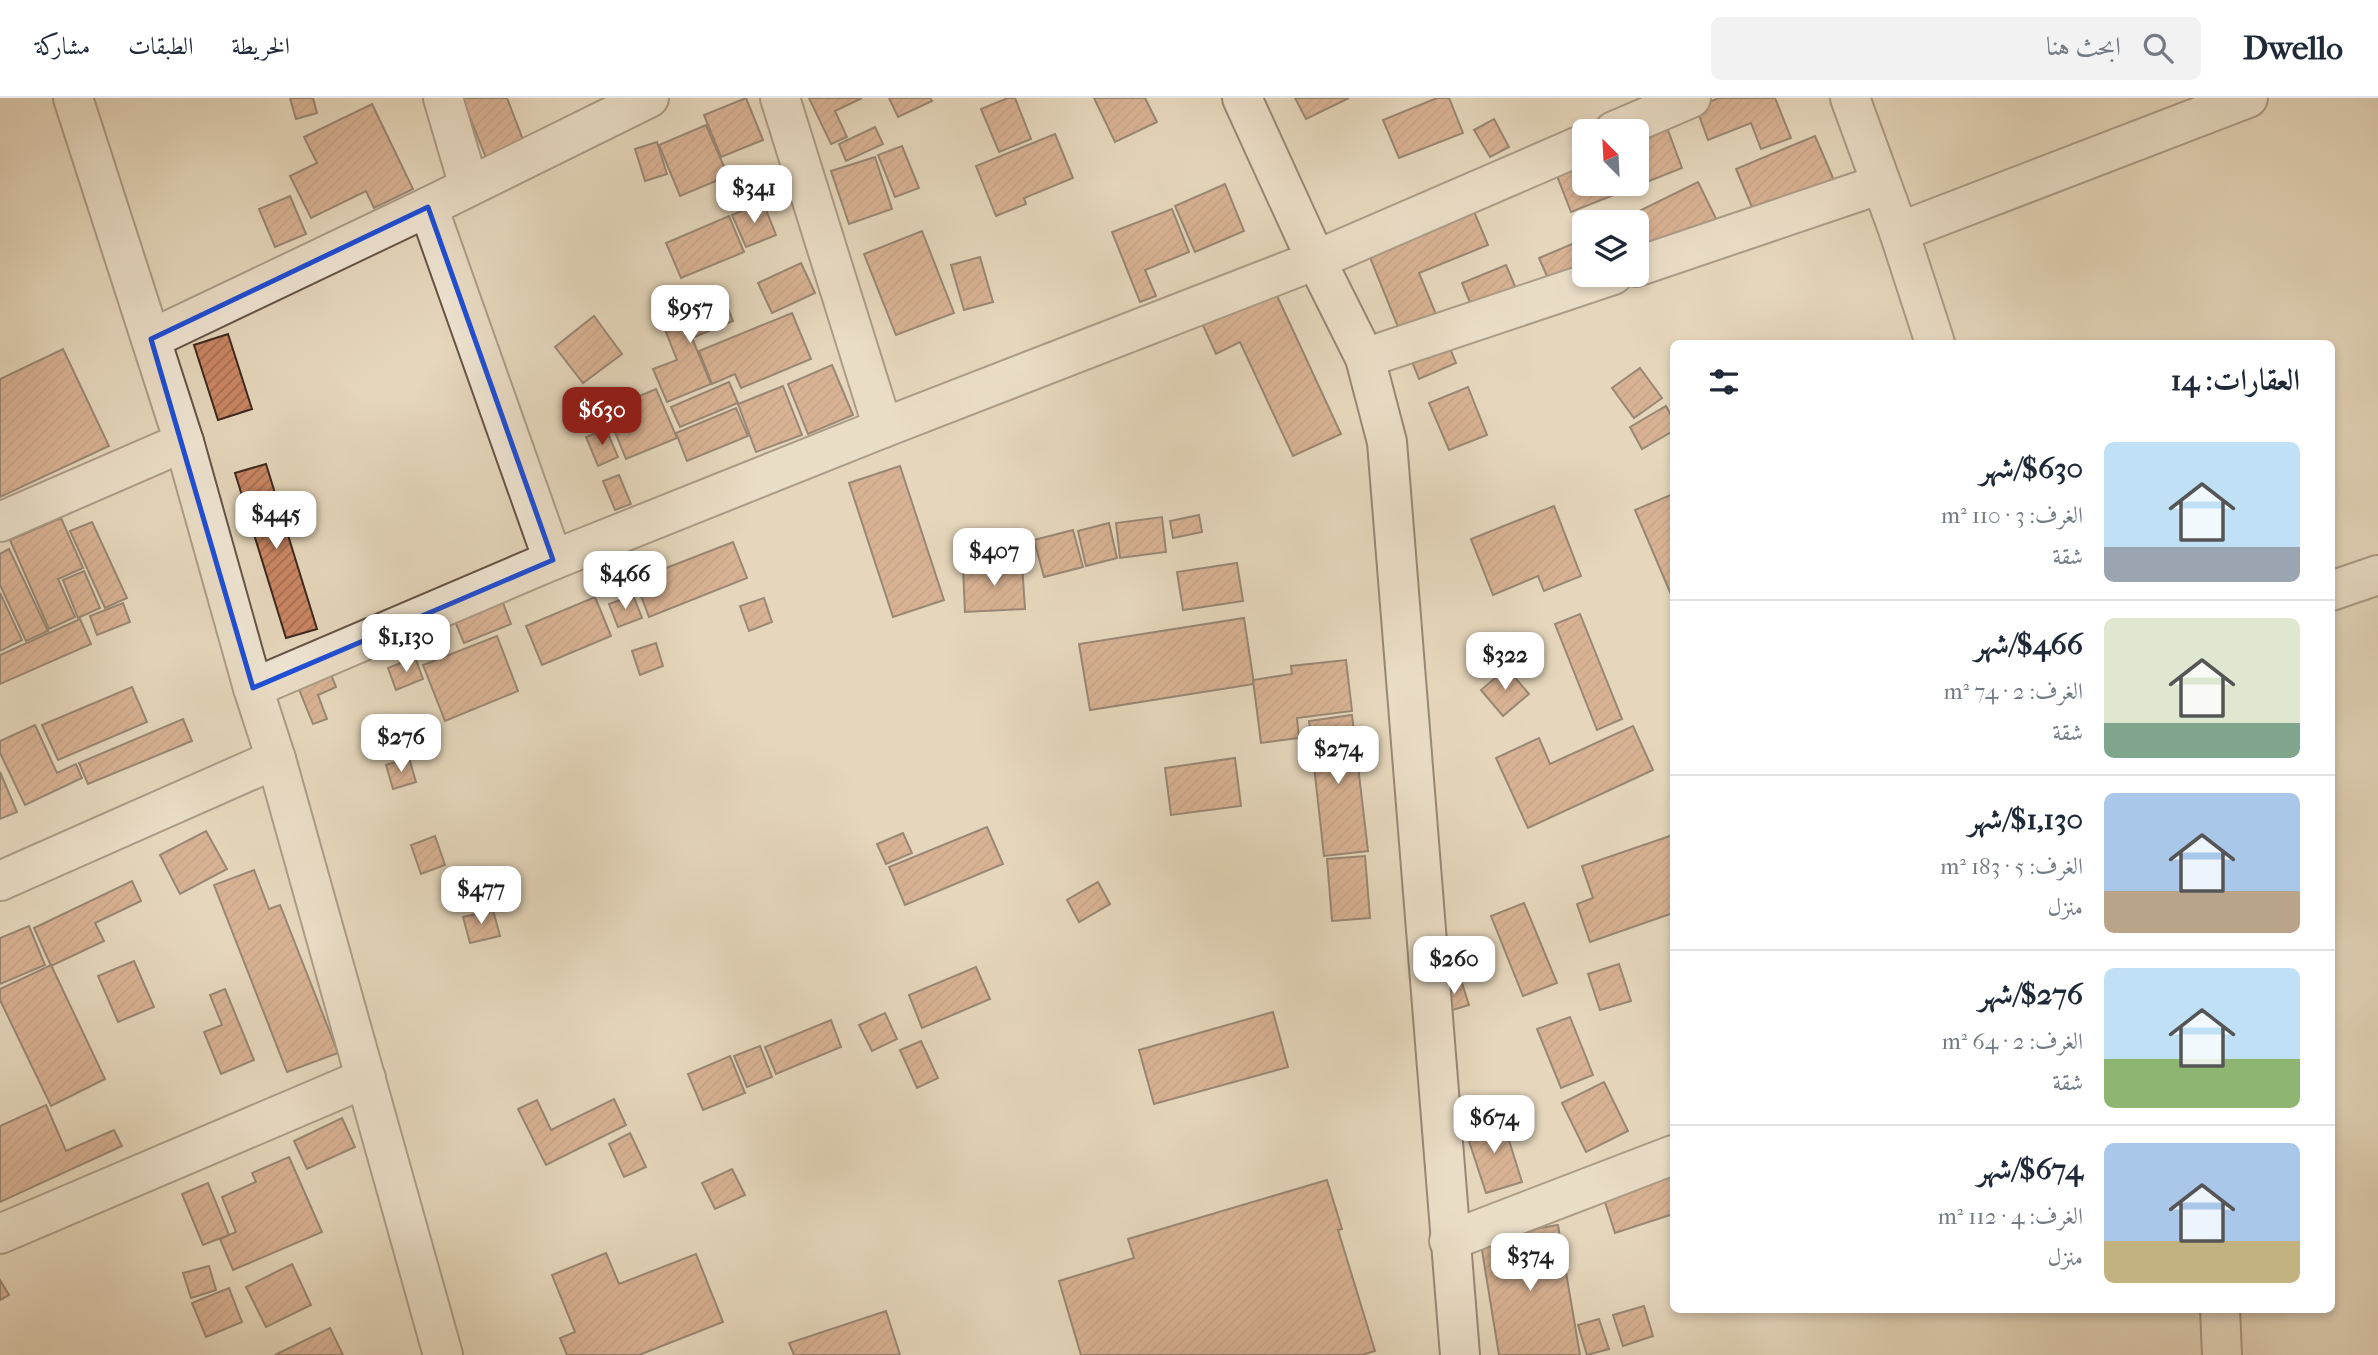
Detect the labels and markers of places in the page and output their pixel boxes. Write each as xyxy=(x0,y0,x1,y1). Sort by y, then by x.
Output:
pin: $341 xyxy=(713,166,795,225)
pin: $957 xyxy=(649,286,731,345)
pin: $630 xyxy=(561,388,643,447)
pin: $445 xyxy=(235,491,317,551)
pin: $407 xyxy=(953,528,1035,588)
pin: $466 xyxy=(584,552,666,611)
pin: $1,130 xyxy=(349,614,463,674)
pin: $322 xyxy=(1464,632,1546,692)
pin: $276 xyxy=(360,714,442,774)
pin: $274 xyxy=(1297,726,1379,786)
pin: $477 xyxy=(440,866,522,926)
pin: $260 xyxy=(1413,936,1495,996)
pin: $674 xyxy=(1453,1096,1535,1155)
pin: $374 xyxy=(1489,1234,1571,1293)

